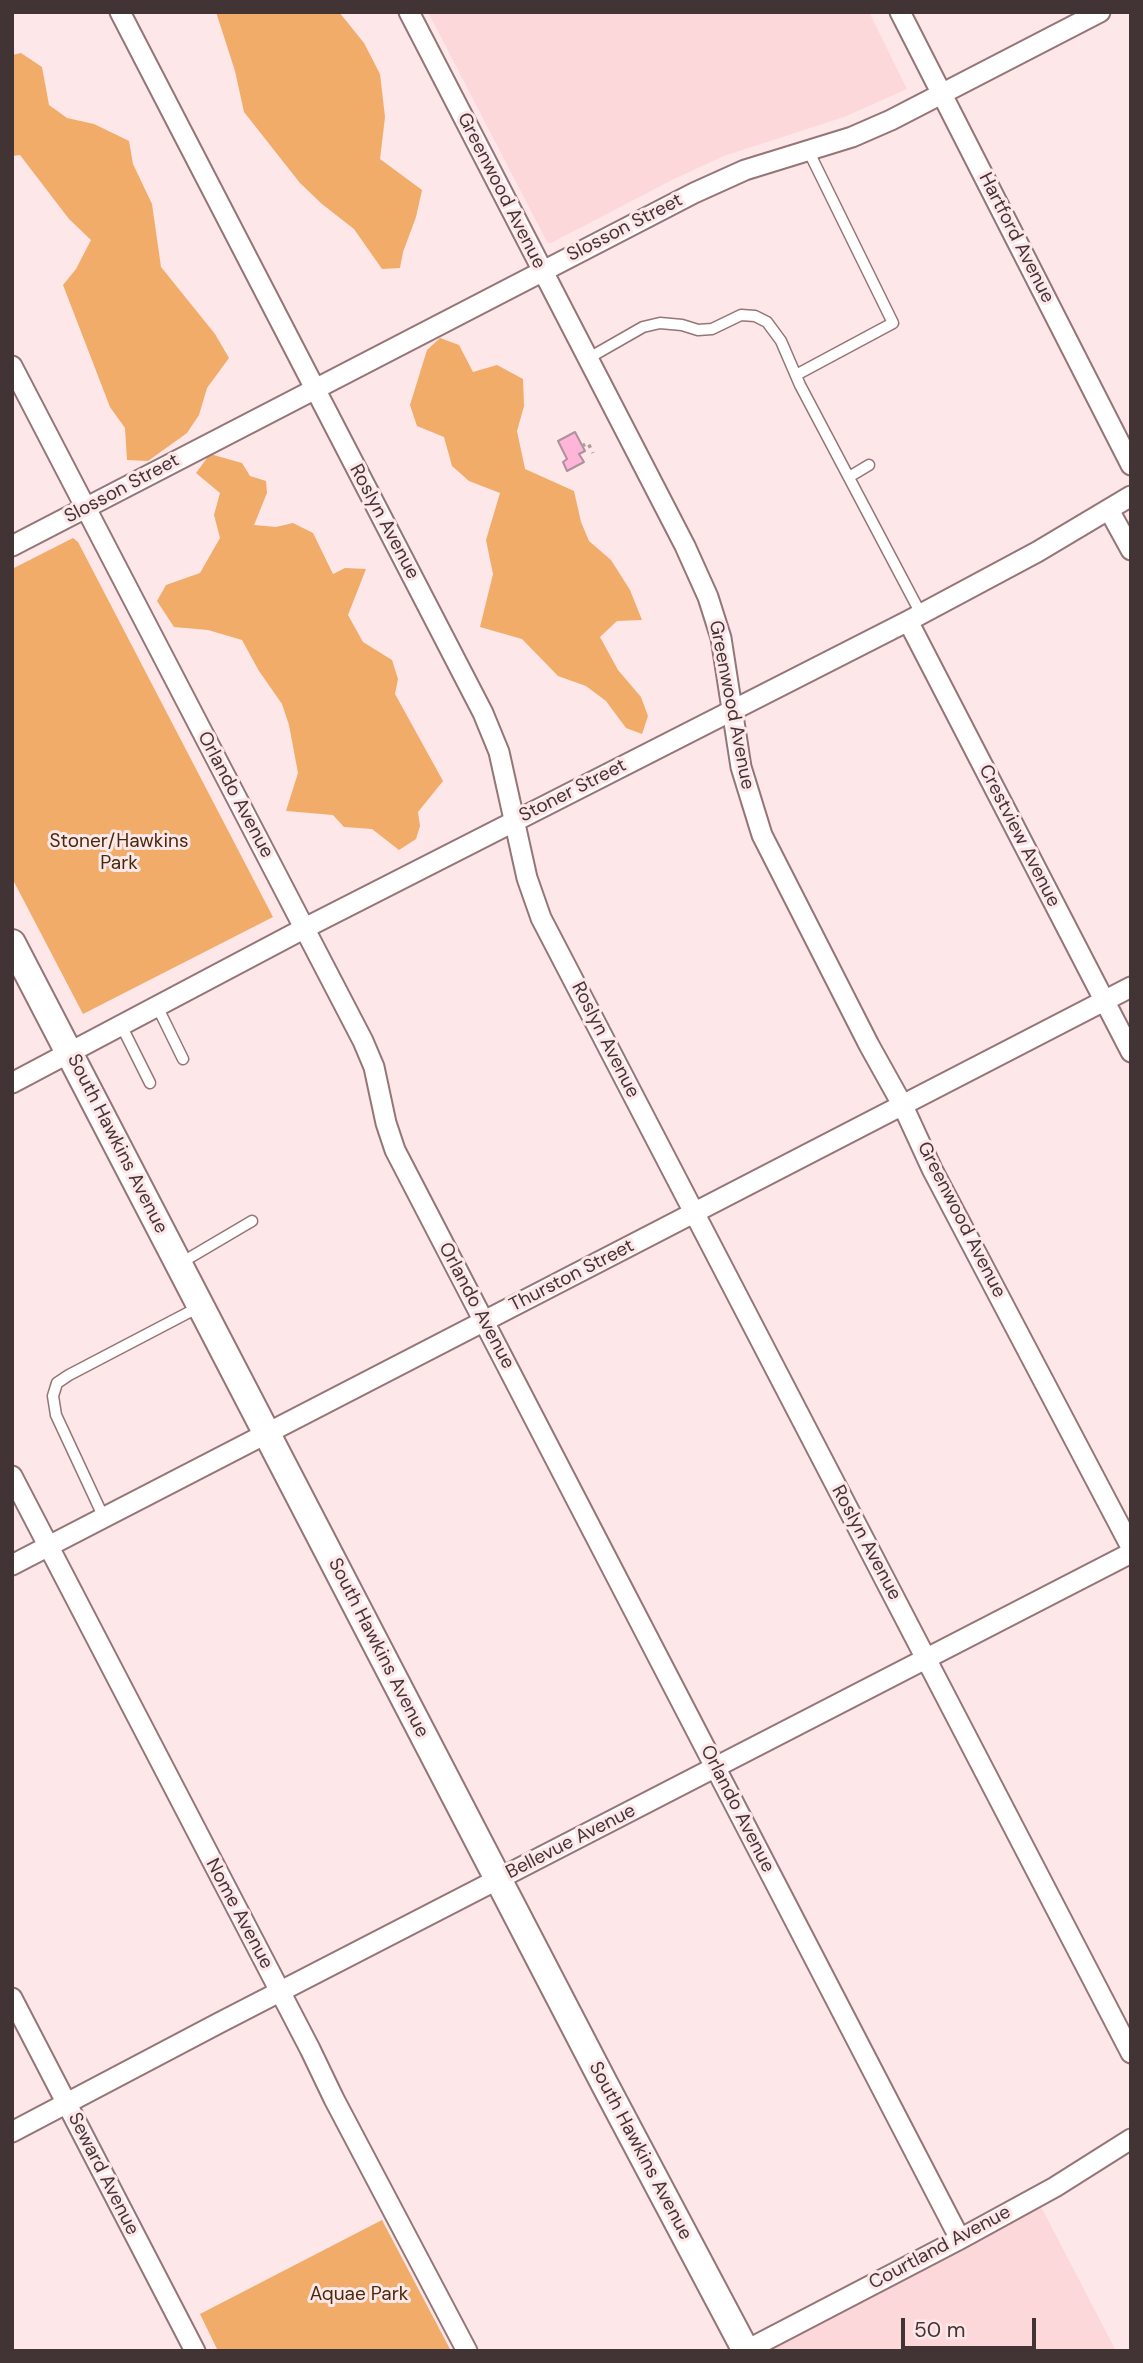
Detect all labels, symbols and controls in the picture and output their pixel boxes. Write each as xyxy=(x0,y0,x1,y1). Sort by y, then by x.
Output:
street label: Greenwood Avenue xyxy=(452,109,550,273)
street label: Hartford Avenue xyxy=(973,169,1059,307)
street label: Slosson Street xyxy=(563,189,687,267)
street label: Slosson Street xyxy=(61,449,183,529)
street label: Roslyn Avenue xyxy=(344,461,424,583)
street label: Greenwood Avenue xyxy=(703,619,759,791)
street label: Orlando Avenue xyxy=(192,728,278,862)
street label: Stoner Street xyxy=(516,754,630,828)
street label: Crestview Avenue xyxy=(973,761,1065,911)
park label: Stoner/Hawkins Park xyxy=(50,831,188,875)
street label: Roslyn Avenue xyxy=(566,978,644,1102)
street label: South Hawkins Avenue xyxy=(62,1050,172,1238)
street label: Greenwood Avenue xyxy=(912,1138,1010,1302)
street label: Thurston Street xyxy=(506,1235,638,1317)
street label: Orlando Avenue xyxy=(433,1239,519,1373)
street label: Roslyn Avenue xyxy=(826,1482,906,1604)
street label: South Hawkins Avenue xyxy=(323,1554,433,1742)
street label: Orlando Avenue xyxy=(695,1741,779,1877)
street label: Bellevue Avenue xyxy=(502,1800,640,1884)
street label: Nome Avenue xyxy=(200,1855,278,1973)
street label: South Hawkins Avenue xyxy=(583,2058,697,2244)
street label: Seward Avenue xyxy=(62,2109,144,2239)
street label: Courtland Avenue xyxy=(865,2201,1015,2295)
park label: Aquae Park xyxy=(310,2284,408,2306)
scale bar xyxy=(905,2304,1040,2348)
text: 50 m xyxy=(914,2316,965,2344)

